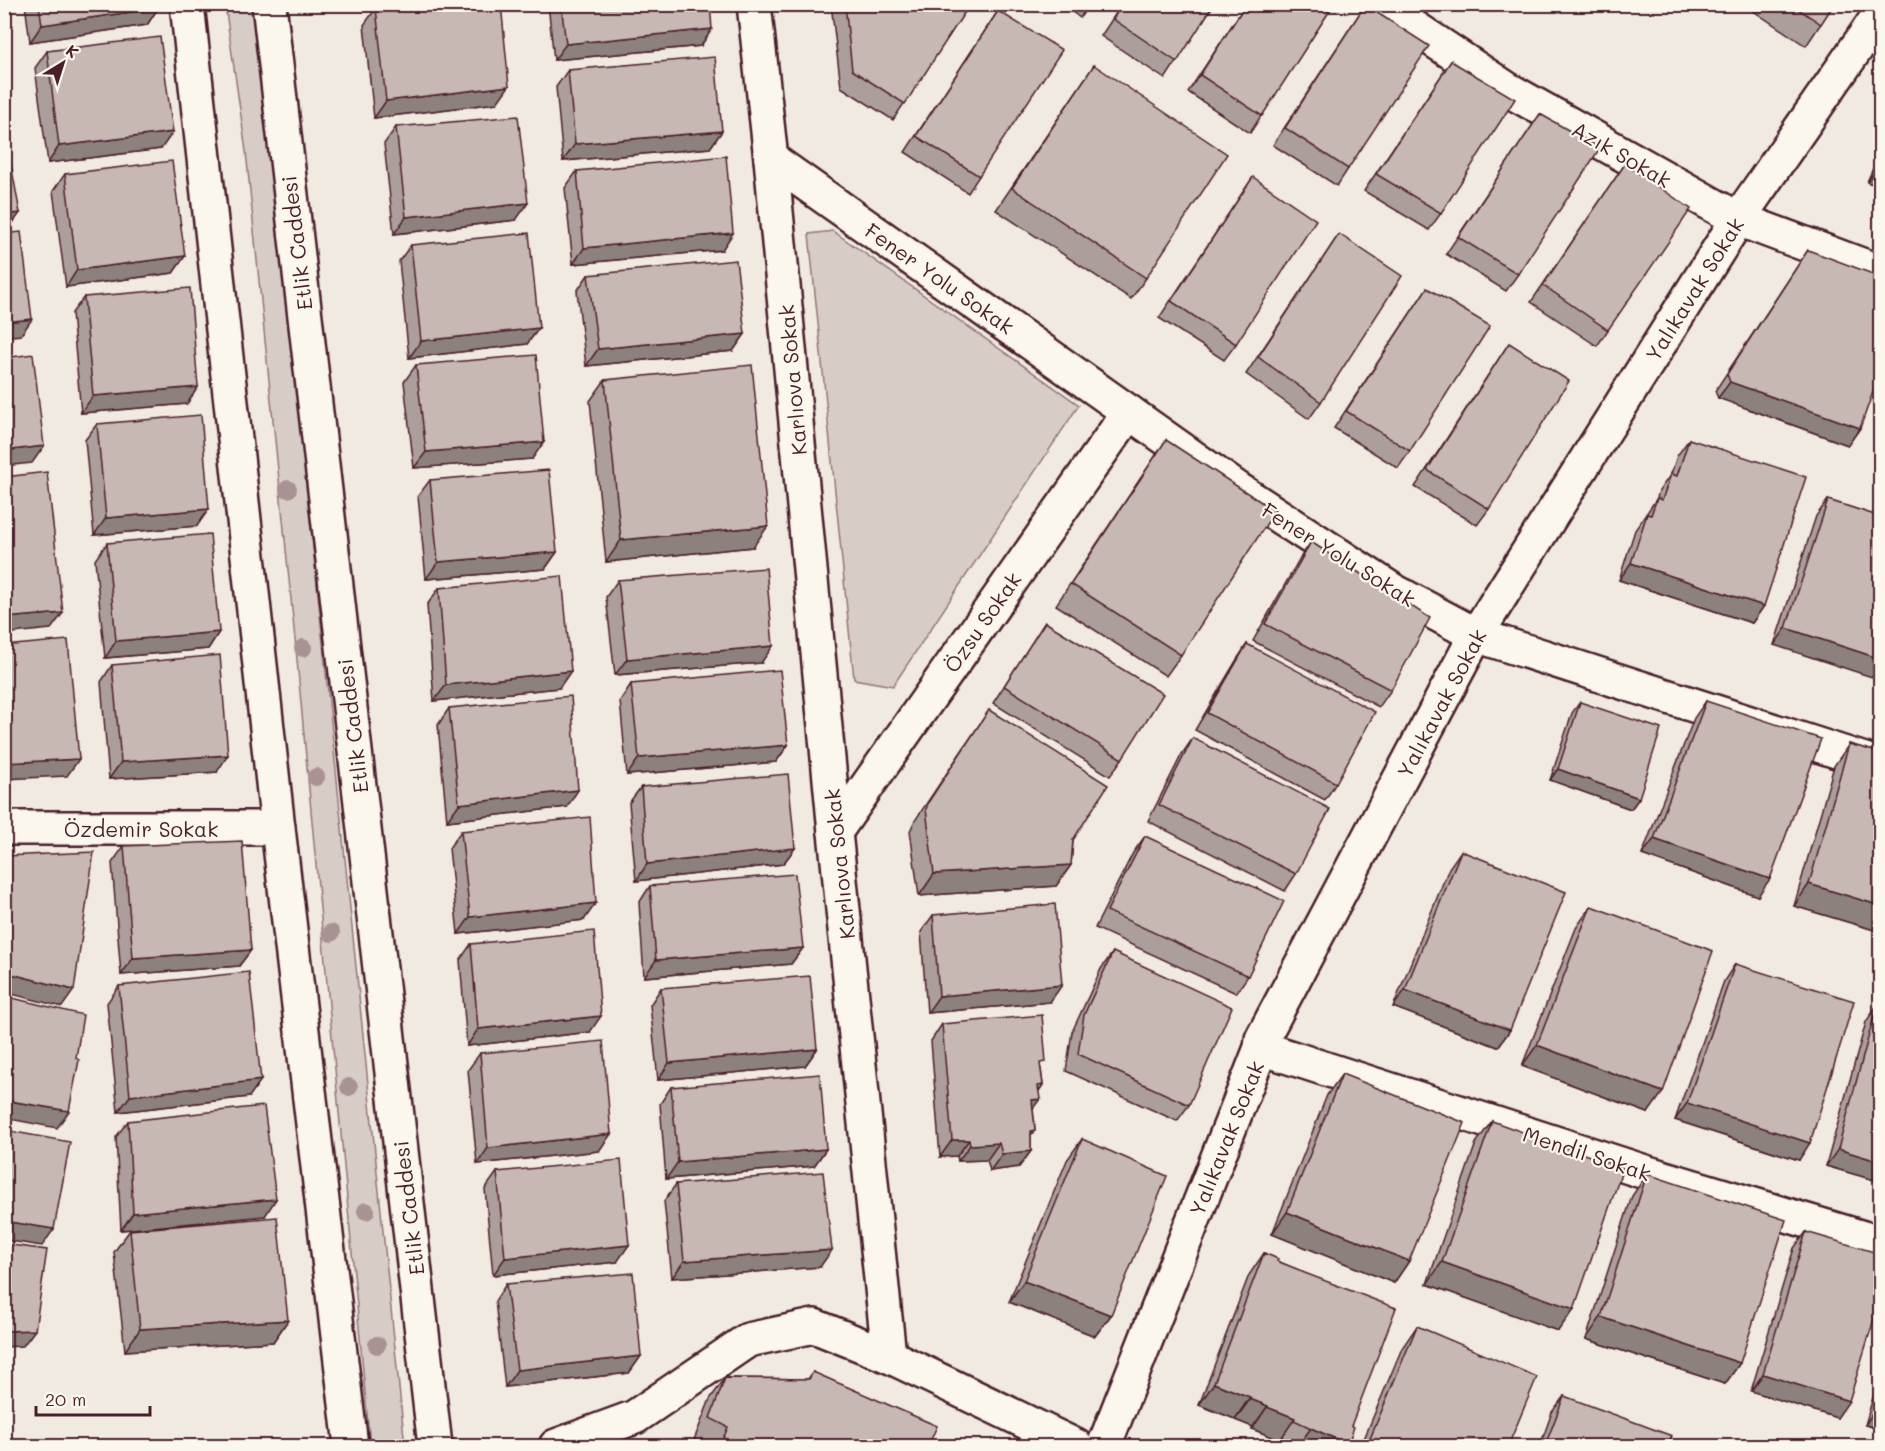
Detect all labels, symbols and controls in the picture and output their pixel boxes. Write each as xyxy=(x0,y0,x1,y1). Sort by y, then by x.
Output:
north arrow xyxy=(33,33,93,93)
text: K xyxy=(62,39,83,62)
street label: Azık Sokak xyxy=(1567,115,1677,193)
street label: Etlik Caddesi xyxy=(274,174,318,312)
street label: Yalıkavak Sokak xyxy=(1639,212,1749,366)
street label: Fener Yolu Sokak xyxy=(860,216,1020,340)
street label: Karlıova Sokak xyxy=(772,303,812,457)
street label: Fener Yolu Sokak xyxy=(1257,496,1421,612)
street label: Özsu Sokak xyxy=(938,567,1026,677)
street label: Yalıkavak Sokak xyxy=(1390,624,1492,782)
street label: Etlik Caddesi xyxy=(330,657,374,795)
street label: Karlıova Sokak xyxy=(818,787,860,941)
street label: Özdemir Sokak xyxy=(64,815,218,842)
street label: Yalıkavak Sokak xyxy=(1183,1057,1269,1219)
street label: Mendil Sokak xyxy=(1520,1120,1654,1186)
street label: Etlik Caddesi xyxy=(386,1139,430,1277)
scale bar xyxy=(36,1379,150,1417)
text: 20 m xyxy=(45,1387,86,1411)

